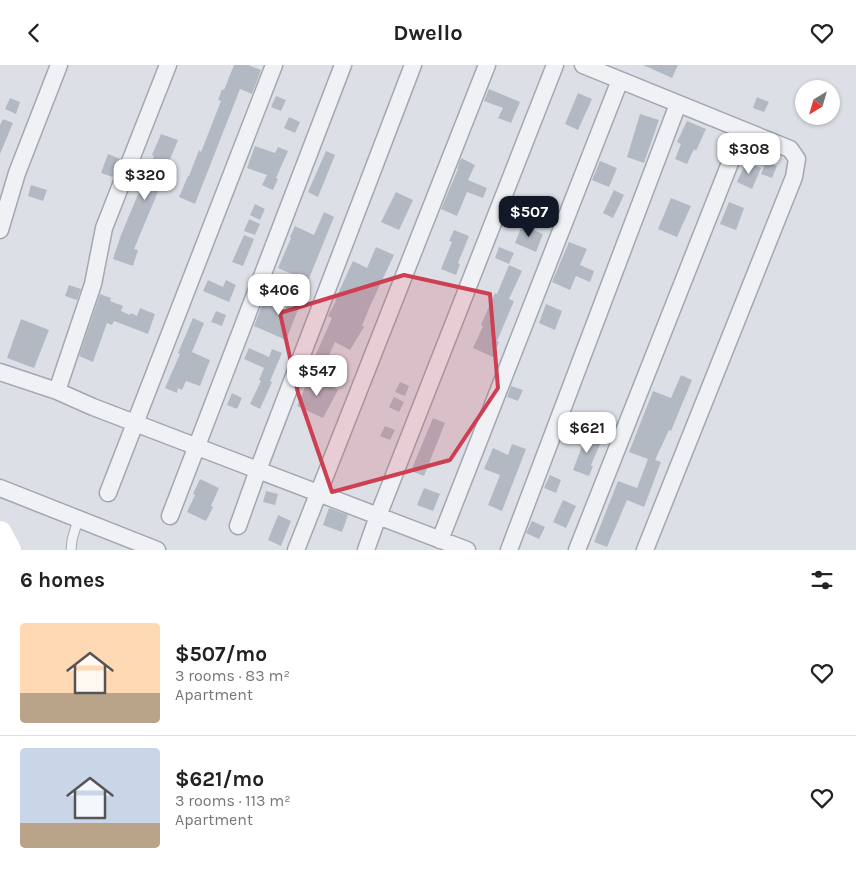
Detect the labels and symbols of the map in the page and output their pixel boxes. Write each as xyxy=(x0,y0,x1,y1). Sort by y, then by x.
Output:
north arrow xyxy=(795,80,840,125)
pin: $308 xyxy=(719,133,779,175)
pin: $320 xyxy=(115,159,175,201)
pin: $507 xyxy=(499,195,559,238)
pin: $406 xyxy=(249,273,309,316)
pin: $547 xyxy=(287,355,347,397)
pin: $621 xyxy=(557,411,617,454)

